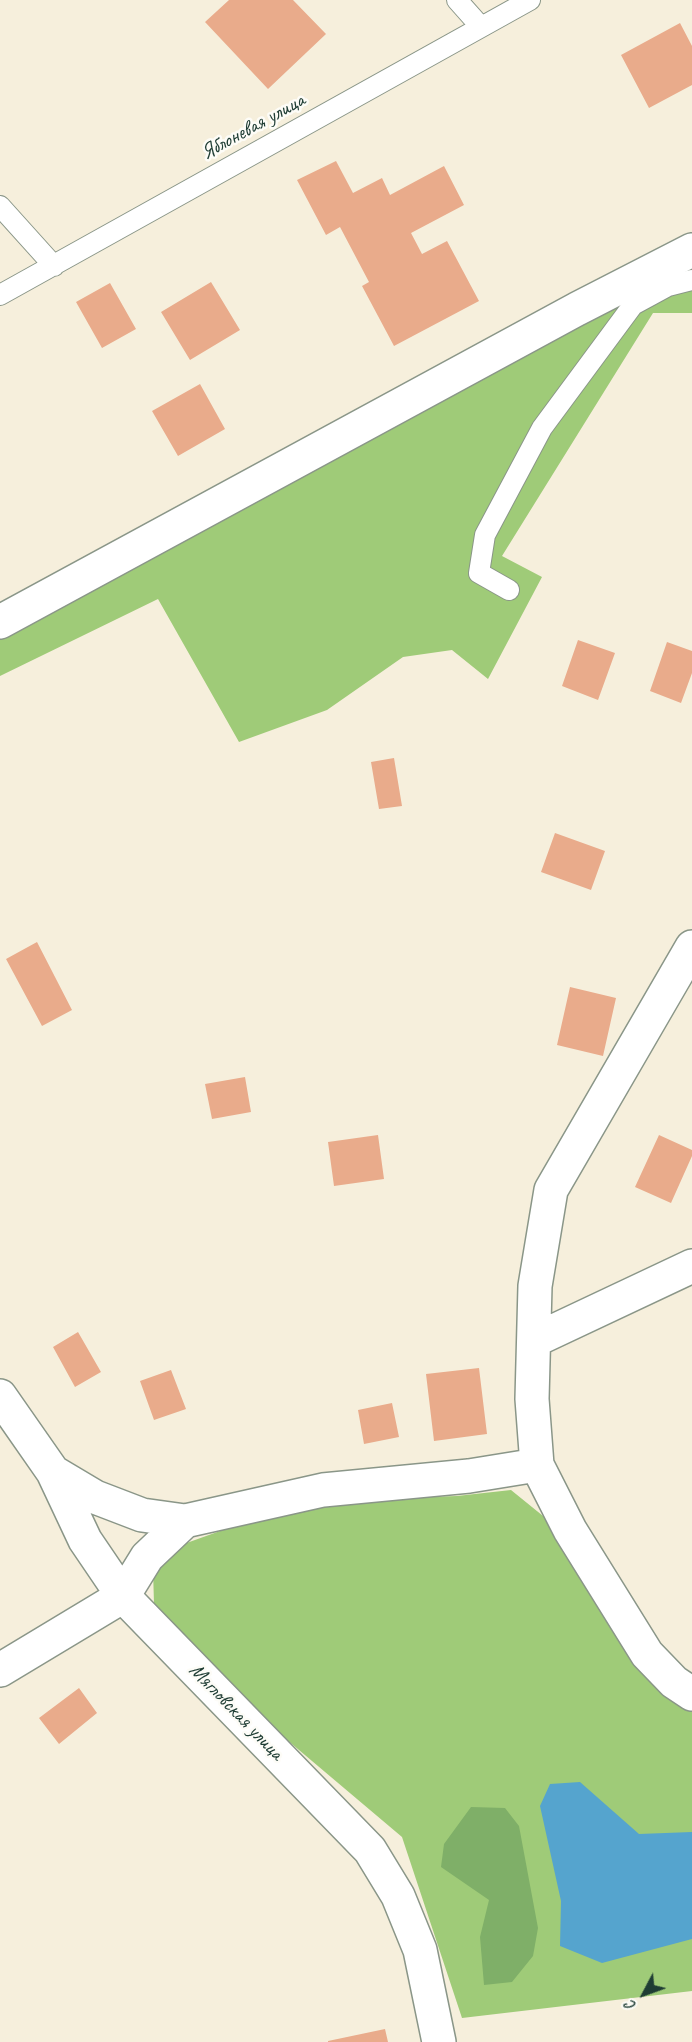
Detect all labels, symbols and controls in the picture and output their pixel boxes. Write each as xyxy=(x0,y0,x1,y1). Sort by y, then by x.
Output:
street label: Яблоневая улица xyxy=(197,88,309,166)
street label: Мягловская улица xyxy=(183,1658,289,1766)
north arrow xyxy=(614,1964,674,2024)
text: С xyxy=(620,1996,641,2015)

